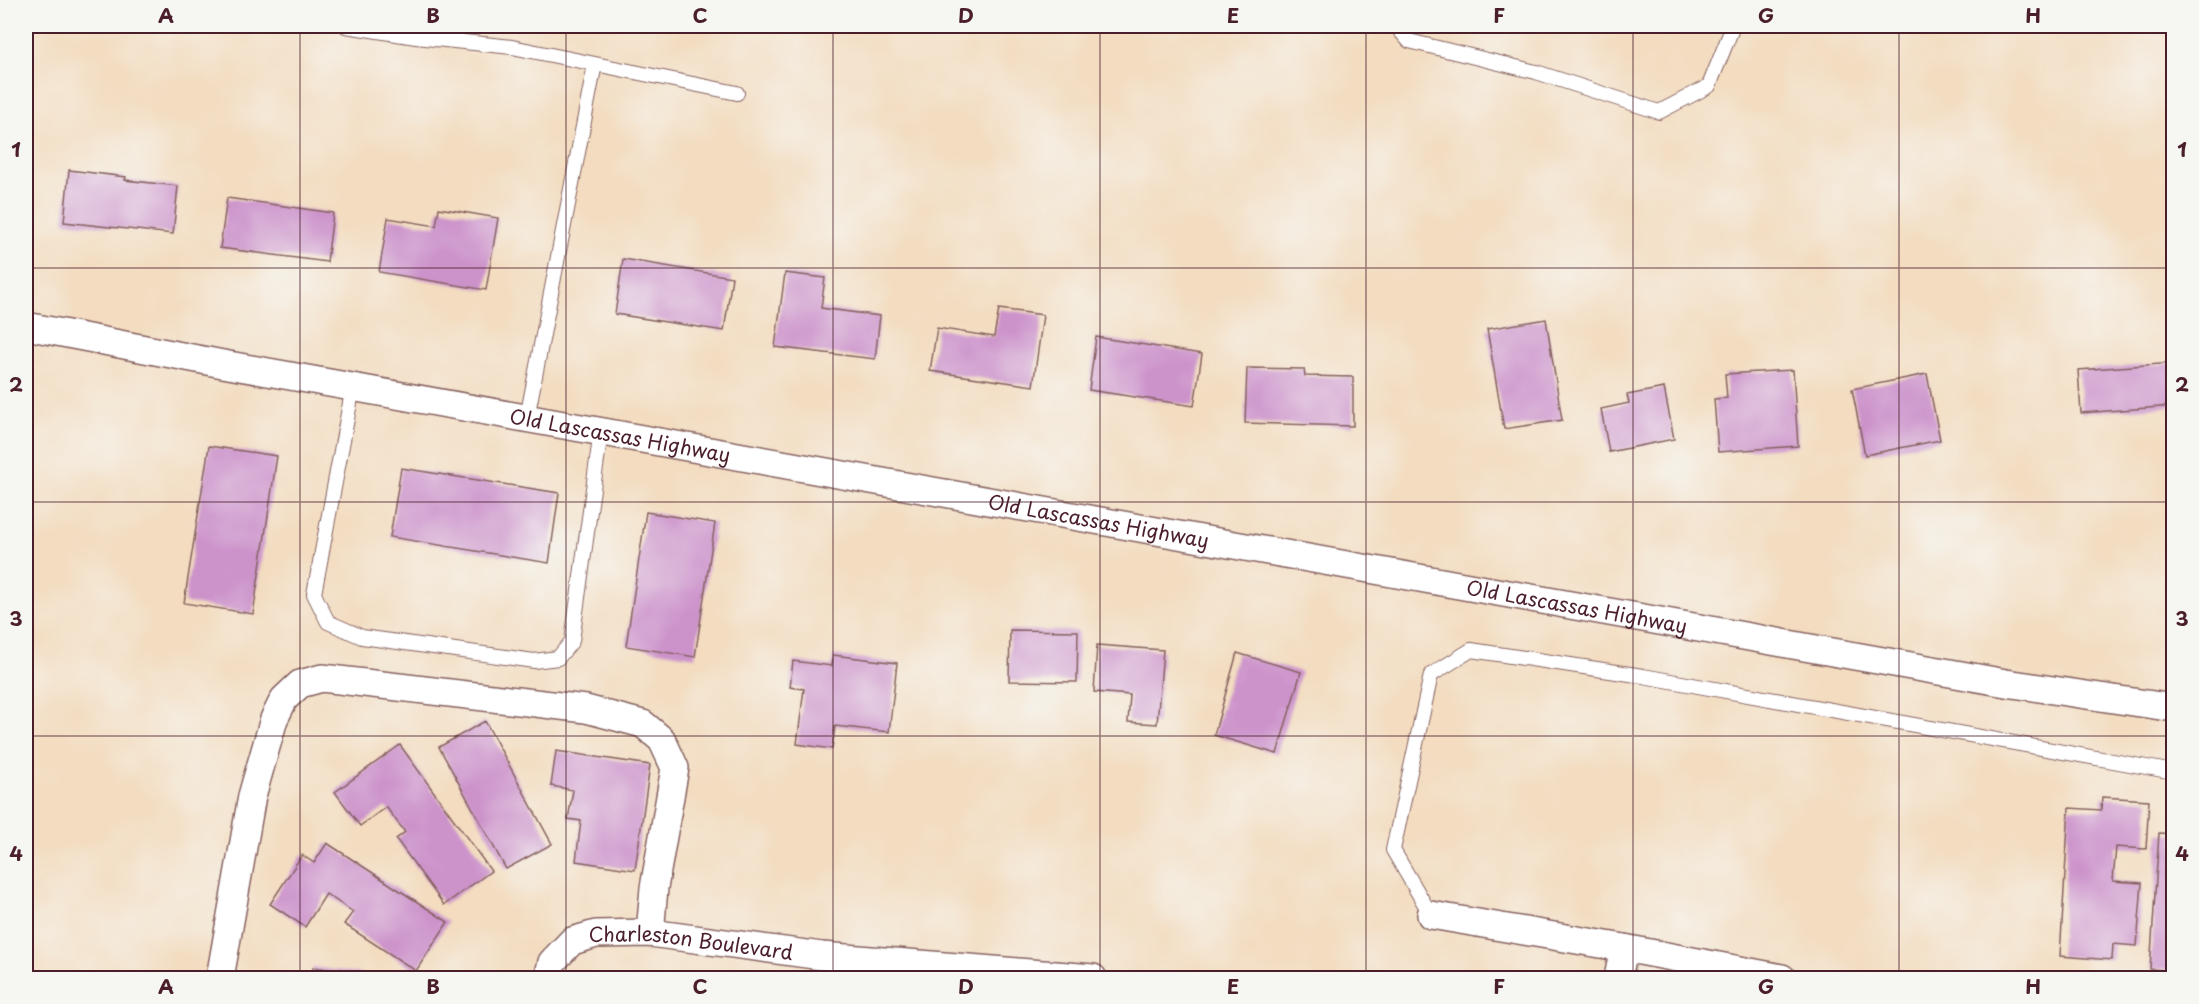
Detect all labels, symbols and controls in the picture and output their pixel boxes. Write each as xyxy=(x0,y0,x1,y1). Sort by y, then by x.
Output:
text: A xyxy=(158,0,174,30)
text: B xyxy=(426,0,440,30)
text: C xyxy=(692,0,708,30)
text: D xyxy=(958,0,974,30)
text: E xyxy=(1227,0,1239,30)
text: F xyxy=(1493,0,1505,30)
text: G xyxy=(1758,0,1774,30)
text: H xyxy=(2025,0,2041,30)
text: 1 xyxy=(11,134,21,164)
text: 1 xyxy=(2177,134,2187,164)
text: 2 xyxy=(9,369,23,399)
text: 2 xyxy=(2175,369,2189,399)
street label: Old Lascassas Highway xyxy=(507,401,733,470)
street label: Old Lascassas Highway xyxy=(986,486,1211,555)
street label: Old Lascassas Highway xyxy=(1464,572,1690,641)
text: 3 xyxy=(9,603,23,633)
text: 3 xyxy=(2175,603,2189,633)
text: 4 xyxy=(9,838,23,868)
text: 4 xyxy=(2175,838,2189,868)
street label: Charleston Boulevard xyxy=(588,918,795,967)
text: A xyxy=(158,971,174,1001)
text: B xyxy=(426,971,440,1001)
text: C xyxy=(692,971,708,1001)
text: D xyxy=(958,971,974,1001)
text: E xyxy=(1227,971,1239,1001)
text: F xyxy=(1493,971,1505,1001)
text: G xyxy=(1758,971,1774,1001)
text: H xyxy=(2025,971,2041,1001)

